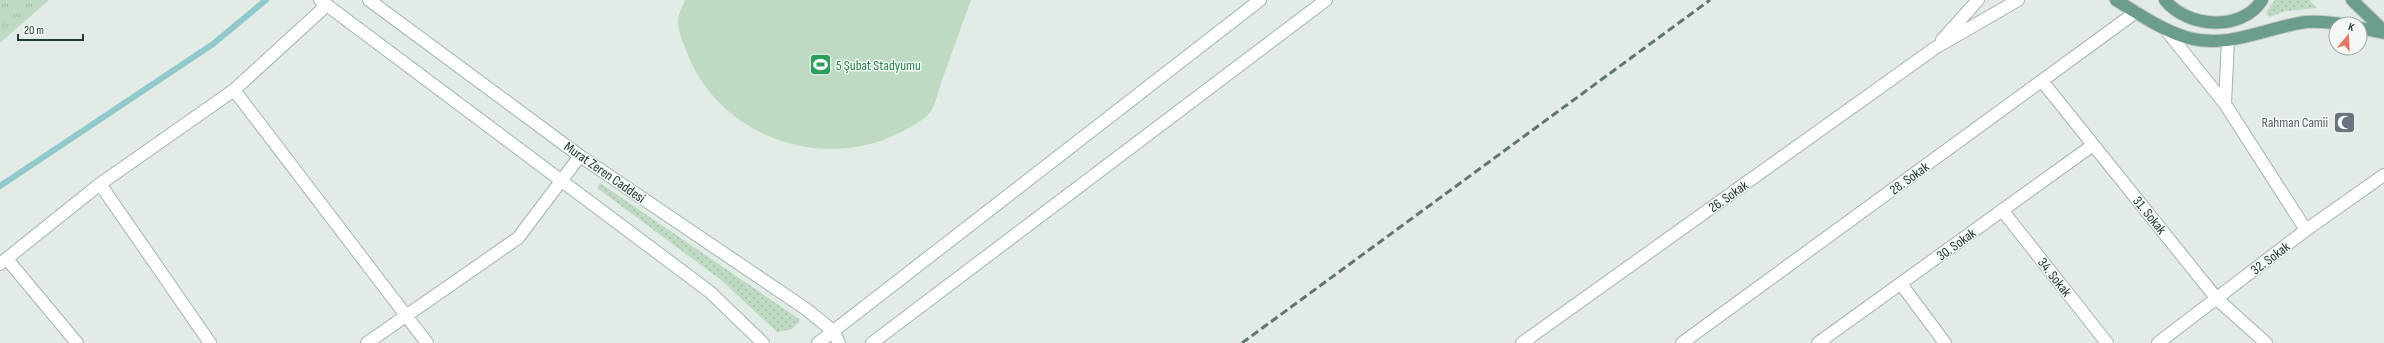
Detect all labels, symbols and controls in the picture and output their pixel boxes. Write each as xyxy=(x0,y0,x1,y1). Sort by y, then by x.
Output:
scale bar xyxy=(18,16,83,42)
north arrow xyxy=(2328,16,2368,56)
text: K xyxy=(2346,20,2356,34)
text: 20 m xyxy=(24,23,44,38)
sports icon: 5 Şubat Stadyumu xyxy=(808,52,834,78)
place label: 5 Şubat Stadyumu xyxy=(836,57,921,74)
mosque icon: Rahman Camii xyxy=(2331,109,2357,135)
place label: Rahman Camii xyxy=(2262,114,2328,131)
street label: Murat Zeren Caddesi xyxy=(561,138,649,207)
street label: 28. Sokak xyxy=(1886,158,1933,198)
street label: 26. Sokak xyxy=(1705,176,1752,216)
street label: 31. Sokak xyxy=(2129,193,2170,238)
street label: 30. Sokak xyxy=(1933,224,1980,264)
street label: 32. Sokak xyxy=(2247,238,2294,279)
street label: 34. Sokak xyxy=(2034,255,2075,301)

